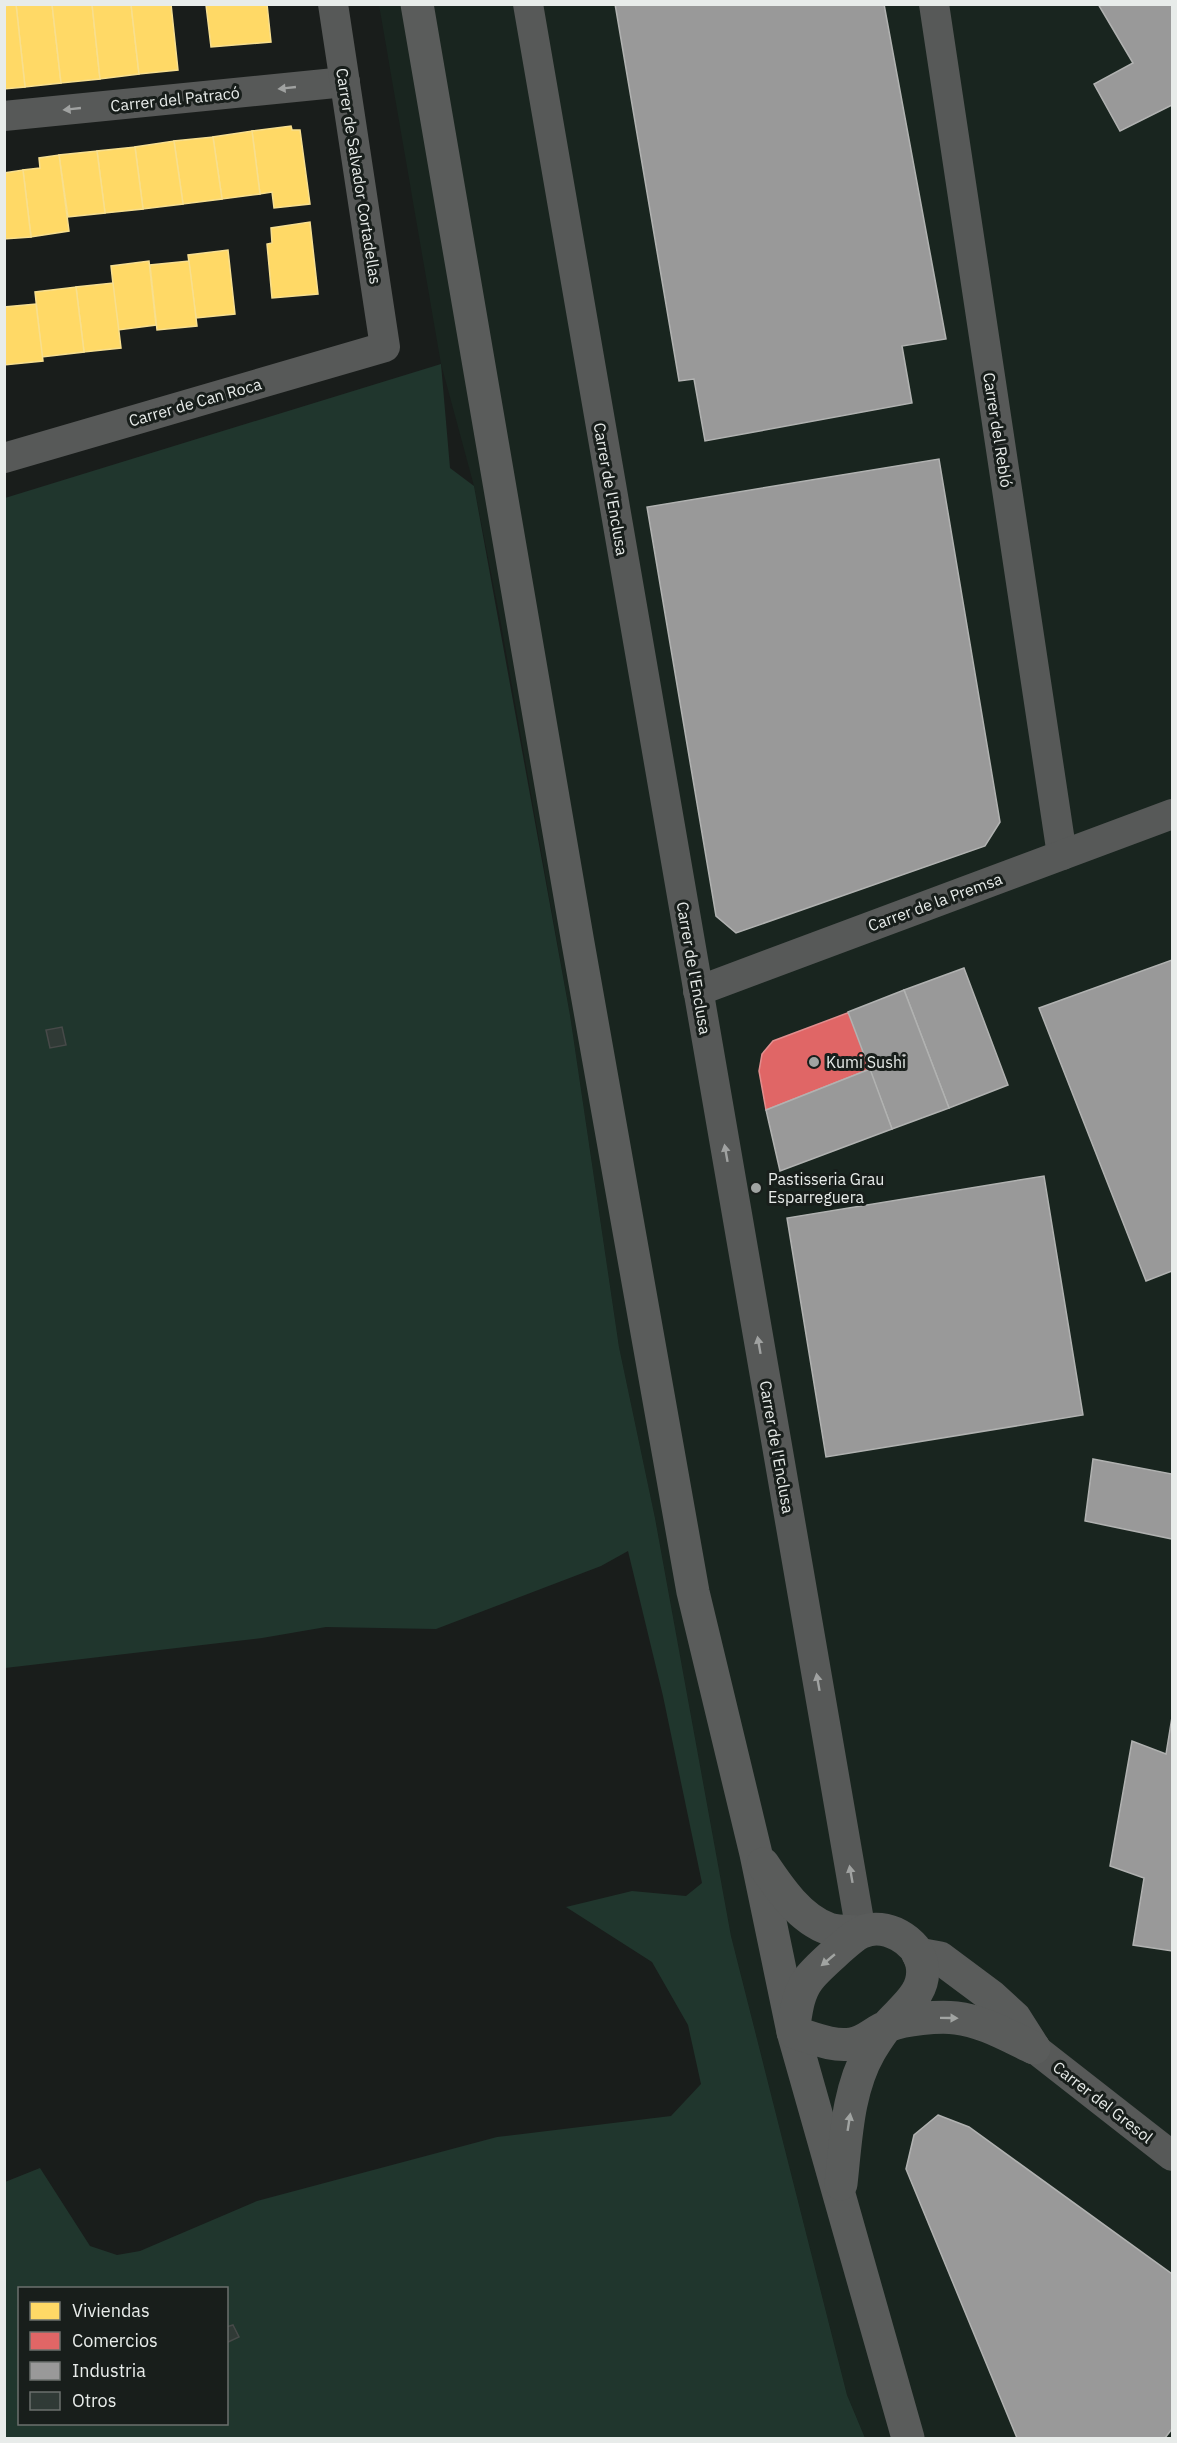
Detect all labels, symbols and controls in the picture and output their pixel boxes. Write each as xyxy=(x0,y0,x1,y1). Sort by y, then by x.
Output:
street label: Carrer de Salvador Cortadellas xyxy=(332,66,386,286)
street label: Carrer del Patracó xyxy=(109,82,241,116)
one-way arrow xyxy=(278,83,297,93)
one-way arrow xyxy=(63,104,82,114)
street label: Carrer del Rebló xyxy=(979,371,1017,489)
street label: Carrer de Can Roca xyxy=(126,373,264,431)
street label: Carrer de l'Enclusa xyxy=(589,421,633,558)
street label: Carrer de la Premsa xyxy=(865,868,1005,936)
street label: Carrer de l'Enclusa xyxy=(672,900,716,1037)
place label: Kumi Sushi xyxy=(826,1052,906,1072)
marker: Kumi Sushi xyxy=(807,1055,821,1069)
one-way arrow xyxy=(721,1143,730,1162)
place label: Pastisseria Grau Esparreguera xyxy=(768,1169,884,1207)
marker: Pastisseria Grau Esparreguera xyxy=(749,1181,763,1195)
one-way arrow xyxy=(754,1335,763,1354)
street label: Carrer de l'Enclusa xyxy=(755,1379,799,1516)
one-way arrow xyxy=(813,1672,822,1691)
one-way arrow xyxy=(847,1865,856,1884)
one-way arrow xyxy=(821,1953,836,1966)
one-way arrow xyxy=(939,2014,958,2023)
street label: Carrer del Gresol xyxy=(1049,2057,1157,2147)
one-way arrow xyxy=(844,2112,853,2131)
legend xyxy=(18,2287,228,2425)
text: Viviendas xyxy=(72,2299,150,2322)
text: Comercios xyxy=(72,2329,158,2352)
text: Industria xyxy=(72,2359,146,2382)
text: Otros xyxy=(72,2389,116,2412)

